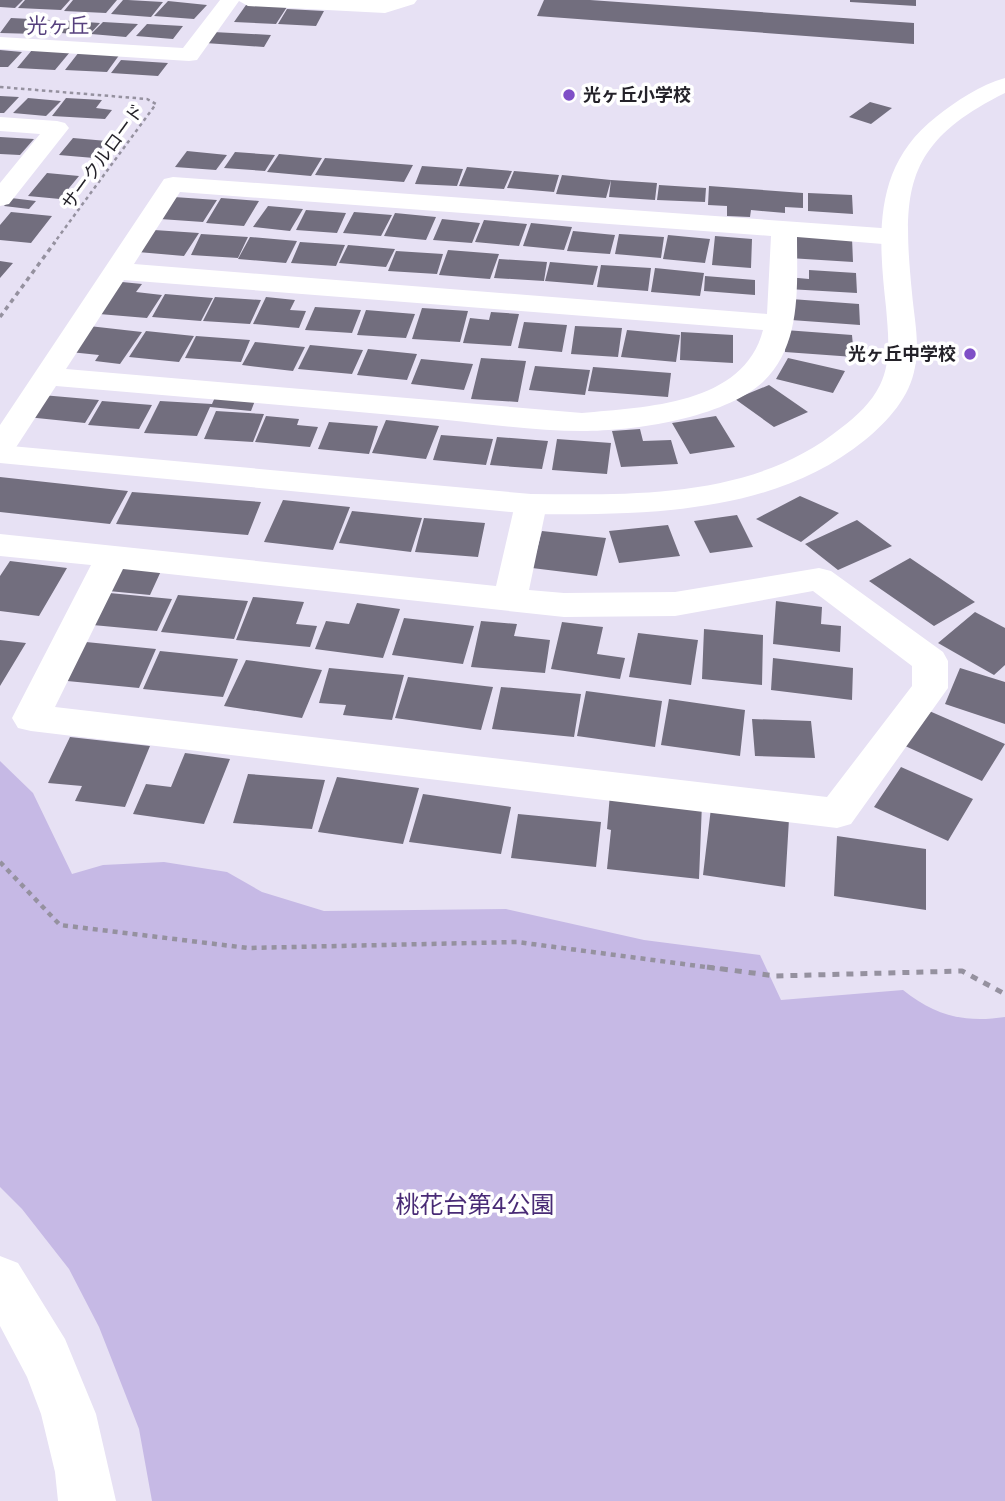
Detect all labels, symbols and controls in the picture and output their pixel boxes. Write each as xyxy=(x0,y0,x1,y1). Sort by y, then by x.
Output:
district label: 光ヶ丘 xyxy=(27,13,90,38)
place label: 光ヶ丘小学校 xyxy=(583,84,691,106)
marker: 光ヶ丘小学校 xyxy=(561,87,577,103)
street label: サークルロード xyxy=(57,100,149,214)
place label: 光ヶ丘中学校 xyxy=(848,343,956,365)
marker: 光ヶ丘中学校 xyxy=(962,346,978,362)
park label: 桃花台第4公園 xyxy=(396,1190,554,1219)

